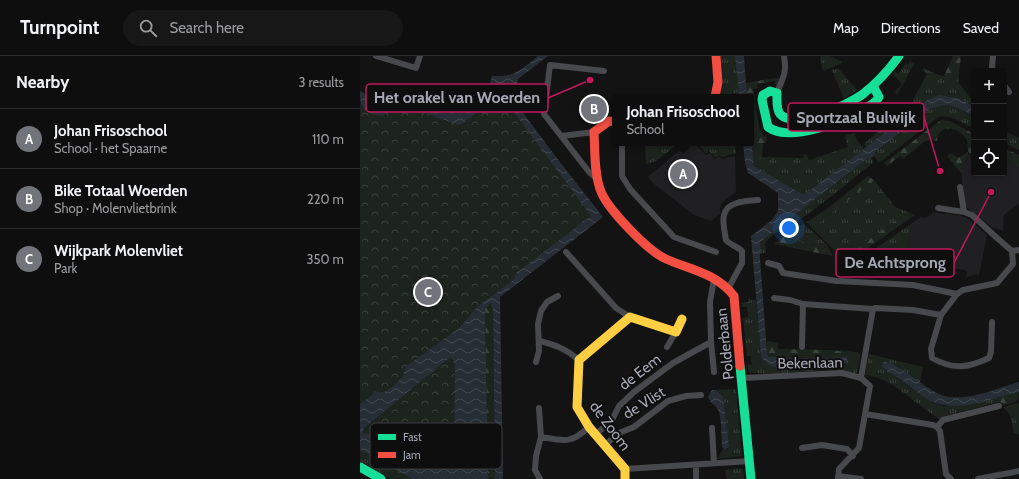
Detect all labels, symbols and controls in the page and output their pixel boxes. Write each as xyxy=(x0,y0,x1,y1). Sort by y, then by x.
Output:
search box xyxy=(123,10,403,46)
text: Turnpoint xyxy=(20,16,99,39)
icon: search xyxy=(137,17,159,39)
text: Search here xyxy=(169,19,244,37)
text: Map xyxy=(833,19,859,37)
text: Directions xyxy=(881,19,941,37)
text: Saved xyxy=(963,19,999,37)
map controls xyxy=(971,68,1007,176)
button: + xyxy=(971,68,1007,104)
text: Nearby xyxy=(16,72,69,92)
text: 3 results xyxy=(298,74,344,90)
callout: Het orakel van Woerden xyxy=(366,84,548,112)
text: Het orakel van Woerden xyxy=(374,88,540,107)
pin: B xyxy=(581,94,607,124)
popup xyxy=(612,94,754,146)
text: Johan Frisoschool xyxy=(626,103,740,121)
callout: Sportzaal Bulwijk xyxy=(788,103,924,131)
button: − xyxy=(971,104,1007,140)
text: Sportzaal Bulwijk xyxy=(796,108,916,127)
text: School xyxy=(626,121,664,137)
text: Johan Frisoschool xyxy=(54,122,167,140)
text: A xyxy=(25,131,33,147)
text: 110 m xyxy=(312,131,344,147)
text: School · het Spaarne xyxy=(54,140,167,156)
button: locate xyxy=(971,140,1007,176)
pin: A xyxy=(670,159,696,189)
text: Bike Totaal Woerden xyxy=(54,182,188,200)
text: B xyxy=(25,191,33,207)
text: 220 m xyxy=(307,191,344,207)
text: Shop · Molenvlietbrink xyxy=(54,200,177,216)
your location xyxy=(779,218,799,238)
text: Wijkpark Molenvliet xyxy=(54,242,183,260)
callout: De Achtsprong xyxy=(836,249,954,277)
text: C xyxy=(25,251,33,267)
text: 350 m xyxy=(307,251,344,267)
text: De Achtsprong xyxy=(844,253,946,272)
text: Park xyxy=(54,260,77,276)
pin: C xyxy=(415,277,441,307)
street label: Polderbaan xyxy=(712,307,738,381)
street label: de Eem xyxy=(615,350,665,394)
street label: Bekenlaan xyxy=(777,353,843,373)
street label: de Vlist xyxy=(620,383,668,423)
street label: de Zoom xyxy=(586,398,634,454)
legend xyxy=(370,423,502,469)
text: Fast xyxy=(403,430,422,444)
text: Jam xyxy=(402,448,421,462)

